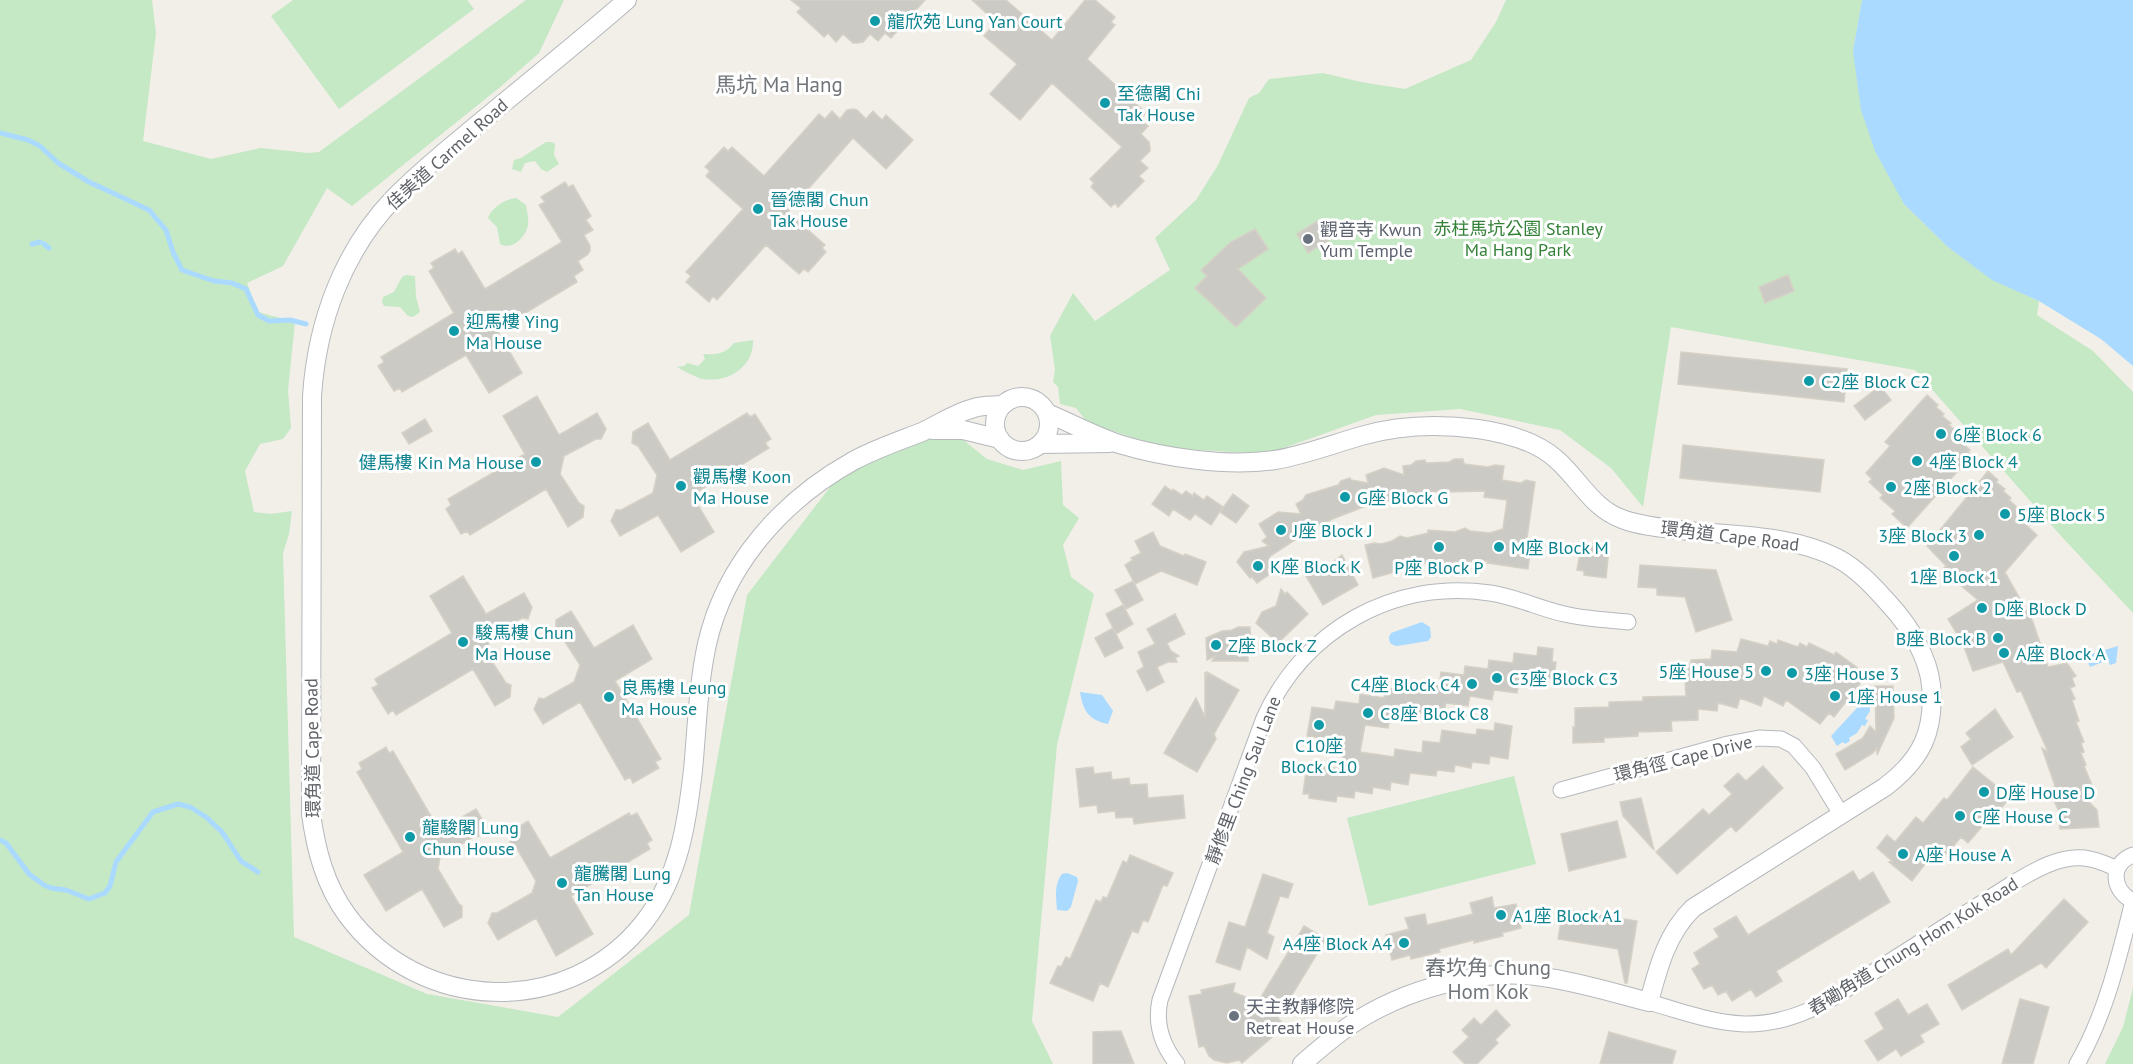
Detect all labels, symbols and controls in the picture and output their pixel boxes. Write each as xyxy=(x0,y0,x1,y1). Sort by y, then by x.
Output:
place label: 龍欣苑 Lung Yan Court xyxy=(887,10,1062,33)
marker: 龍欣苑 Lung Yan Court xyxy=(868,14,882,28)
district label: 馬坑 Ma Hang xyxy=(715,71,843,98)
place label: 至德閣 Chi Tak House xyxy=(1117,82,1201,126)
street label: 佳美道 Carmel Road xyxy=(381,93,513,215)
marker: 至德閣 Chi Tak House xyxy=(1098,96,1112,110)
place label: 晉德閣 Chun Tak House xyxy=(770,188,868,232)
marker: 晉德閣 Chun Tak House xyxy=(751,202,765,216)
park label: 赤柱馬坑公園 Stanley Ma Hang Park xyxy=(1433,217,1603,261)
place label: 觀音寺 Kwun Yum Temple xyxy=(1320,218,1422,262)
marker: 觀音寺 Kwun Yum Temple xyxy=(1301,232,1315,246)
place label: 迎馬樓 Ying Ma House xyxy=(466,310,559,354)
marker: 迎馬樓 Ying Ma House xyxy=(447,324,461,338)
place label: C2座 Block C2 xyxy=(1821,370,1930,393)
marker: C2座 Block C2 xyxy=(1802,374,1816,388)
place label: 6座 Block 6 xyxy=(1953,423,2042,446)
marker: 6座 Block 6 xyxy=(1934,427,1948,441)
place label: 4座 Block 4 xyxy=(1929,450,2018,473)
place label: 健馬樓 Kin Ma House xyxy=(359,451,524,474)
marker: 4座 Block 4 xyxy=(1910,454,1924,468)
marker: 健馬樓 Kin Ma House xyxy=(529,455,543,469)
place label: 觀馬樓 Koon Ma House xyxy=(693,465,791,509)
place label: 2座 Block 2 xyxy=(1903,476,1992,499)
marker: 觀馬樓 Koon Ma House xyxy=(674,479,688,493)
marker: 2座 Block 2 xyxy=(1884,480,1898,494)
place label: G座 Block G xyxy=(1357,486,1448,509)
marker: G座 Block G xyxy=(1338,490,1352,504)
place label: 5座 Block 5 xyxy=(2017,503,2106,526)
marker: 5座 Block 5 xyxy=(1998,507,2012,521)
street label: 環角道 Cape Road xyxy=(1659,516,1801,556)
place label: J座 Block J xyxy=(1292,519,1373,542)
marker: J座 Block J xyxy=(1274,523,1288,537)
place label: 3座 Block 3 xyxy=(1878,524,1967,547)
marker: 3座 Block 3 xyxy=(1972,528,1986,542)
place label: M座 Block M xyxy=(1511,536,1609,559)
marker: P座 Block P xyxy=(1432,540,1446,554)
marker: M座 Block M xyxy=(1492,540,1506,554)
marker: 1座 Block 1 xyxy=(1947,549,1961,563)
place label: K座 Block K xyxy=(1270,555,1361,578)
place label: P座 Block P xyxy=(1394,556,1484,579)
marker: K座 Block K xyxy=(1251,559,1265,573)
place label: 1座 Block 1 xyxy=(1910,565,1998,588)
place label: D座 Block D xyxy=(1994,597,2087,620)
marker: D座 Block D xyxy=(1975,601,1989,615)
place label: 駿馬樓 Chun Ma House xyxy=(475,621,573,665)
place label: B座 Block B xyxy=(1896,627,1986,650)
marker: B座 Block B xyxy=(1991,631,2005,645)
place label: Z座 Block Z xyxy=(1228,634,1317,657)
marker: 駿馬樓 Chun Ma House xyxy=(456,635,470,649)
marker: Z座 Block Z xyxy=(1209,638,1223,652)
place label: A座 Block A xyxy=(2016,642,2106,665)
marker: A座 Block A xyxy=(1997,646,2011,660)
place label: 5座 House 5 xyxy=(1659,660,1754,683)
place label: 3座 House 3 xyxy=(1804,662,1899,685)
marker: 5座 House 5 xyxy=(1759,664,1773,678)
marker: 3座 House 3 xyxy=(1785,666,1799,680)
place label: C3座 Block C3 xyxy=(1509,667,1618,690)
marker: C3座 Block C3 xyxy=(1490,671,1504,685)
place label: C4座 Block C4 xyxy=(1351,673,1460,696)
place label: 良馬樓 Leung Ma House xyxy=(621,676,726,720)
marker: C4座 Block C4 xyxy=(1465,677,1479,691)
street label: 環角道 Cape Road xyxy=(299,678,325,818)
place label: 1座 House 1 xyxy=(1847,685,1942,708)
marker: 1座 House 1 xyxy=(1828,689,1842,703)
marker: 良馬樓 Leung Ma House xyxy=(602,690,616,704)
street label: 靜修里 Ching Sau Lane xyxy=(1200,693,1286,867)
place label: C8座 Block C8 xyxy=(1380,702,1489,725)
marker: C8座 Block C8 xyxy=(1361,706,1375,720)
marker: C10座 Block C10 xyxy=(1312,718,1326,732)
street label: 環角徑 Cape Drive xyxy=(1611,730,1755,786)
place label: C10座 Block C10 xyxy=(1281,734,1357,778)
place label: D座 House D xyxy=(1996,781,2095,804)
marker: D座 House D xyxy=(1977,785,1991,799)
place label: C座 House C xyxy=(1972,805,2068,828)
marker: C座 House C xyxy=(1953,809,1967,823)
place label: 龍駿閣 Lung Chun House xyxy=(422,816,519,860)
marker: 龍駿閣 Lung Chun House xyxy=(403,830,417,844)
place label: A座 House A xyxy=(1915,843,2012,866)
marker: A座 House A xyxy=(1896,847,1910,861)
place label: 龍騰閣 Lung Tan House xyxy=(574,862,671,906)
street label: 舂磡角道 Chung Hom Kok Road xyxy=(1804,872,2022,1020)
marker: 龍騰閣 Lung Tan House xyxy=(555,876,569,890)
place label: A1座 Block A1 xyxy=(1513,904,1622,927)
marker: A1座 Block A1 xyxy=(1494,908,1508,922)
place label: A4座 Block A4 xyxy=(1283,932,1392,955)
marker: A4座 Block A4 xyxy=(1397,936,1411,950)
district label: 舂坎角 Chung Hom Kok xyxy=(1425,954,1551,1005)
place label: 天主教靜修院 Retreat House xyxy=(1246,995,1354,1039)
marker: 天主教靜修院 Retreat House xyxy=(1227,1009,1241,1023)

